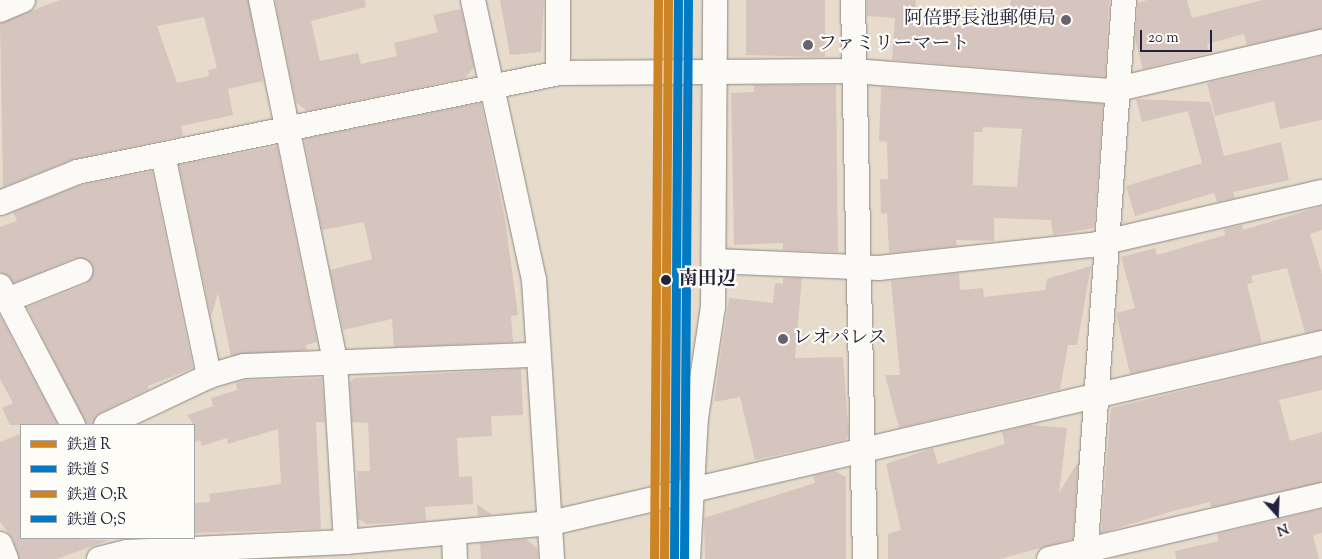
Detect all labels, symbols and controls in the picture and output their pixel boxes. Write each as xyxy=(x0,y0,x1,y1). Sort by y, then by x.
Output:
place label: 阿倍野長池郵便局 xyxy=(904,9,1056,31)
marker: 阿倍野長池郵便局 xyxy=(1060,14,1072,26)
scale bar xyxy=(1142,20,1214,52)
text: 20 m xyxy=(1148,28,1179,49)
place label: ファミリーマート xyxy=(818,34,970,56)
marker: ファミリーマート xyxy=(802,39,814,51)
place label: 南田辺 xyxy=(679,269,736,291)
marker: 南田辺 xyxy=(657,271,675,289)
place label: レオパレス xyxy=(793,328,888,350)
marker: レオパレス xyxy=(777,333,789,345)
legend xyxy=(20,424,195,539)
text: 鉄道 R xyxy=(67,435,111,456)
text: 鉄道 S xyxy=(67,460,109,481)
text: 鉄道 O;R xyxy=(67,485,128,506)
north arrow xyxy=(1252,489,1302,539)
text: 鉄道 O;S xyxy=(67,510,126,531)
text: N xyxy=(1273,517,1291,539)

